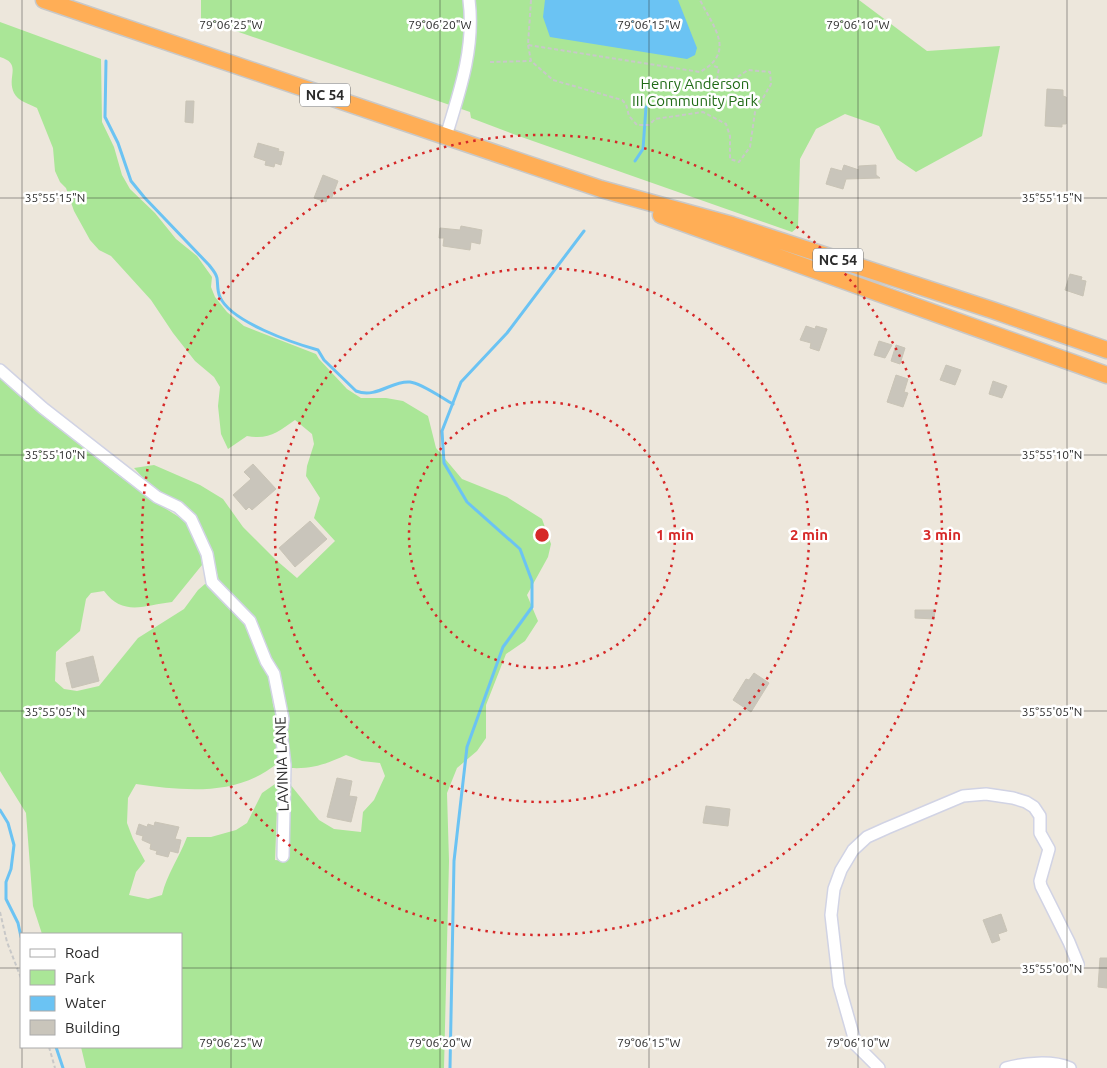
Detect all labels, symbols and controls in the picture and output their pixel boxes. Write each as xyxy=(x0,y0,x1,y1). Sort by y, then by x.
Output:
text: 79°06'25"W xyxy=(199,18,263,31)
text: 79°06'20"W xyxy=(408,18,472,31)
text: 79°06'15"W xyxy=(617,18,681,31)
text: 79°06'10"W xyxy=(826,18,890,31)
park label: Henry Anderson III Community Park xyxy=(632,75,758,109)
road number: NC 54 xyxy=(300,84,350,106)
text: 35°55'15"N xyxy=(25,191,85,204)
text: 35°55'15"N xyxy=(1022,191,1082,204)
road number: NC 54 xyxy=(813,248,863,272)
text: 35°55'10"N xyxy=(25,448,85,461)
text: 35°55'10"N xyxy=(1022,448,1082,461)
centre of rings xyxy=(533,526,551,544)
text: 1 min xyxy=(656,526,694,543)
text: 2 min xyxy=(790,526,828,543)
text: 3 min xyxy=(923,526,961,543)
text: 35°55'05"N xyxy=(25,705,85,718)
text: 35°55'05"N xyxy=(1022,705,1082,718)
street label: LAVINIA LANE xyxy=(271,716,292,812)
legend xyxy=(20,933,182,1048)
text: Road xyxy=(65,944,100,961)
text: 35°55'00"N xyxy=(1022,962,1082,975)
text: Park xyxy=(65,969,95,986)
text: Water xyxy=(65,994,106,1011)
text: Building xyxy=(65,1019,120,1036)
text: 79°06'25"W xyxy=(199,1036,263,1049)
text: 79°06'20"W xyxy=(408,1036,472,1049)
text: 79°06'15"W xyxy=(617,1036,681,1049)
text: 79°06'10"W xyxy=(826,1036,890,1049)

